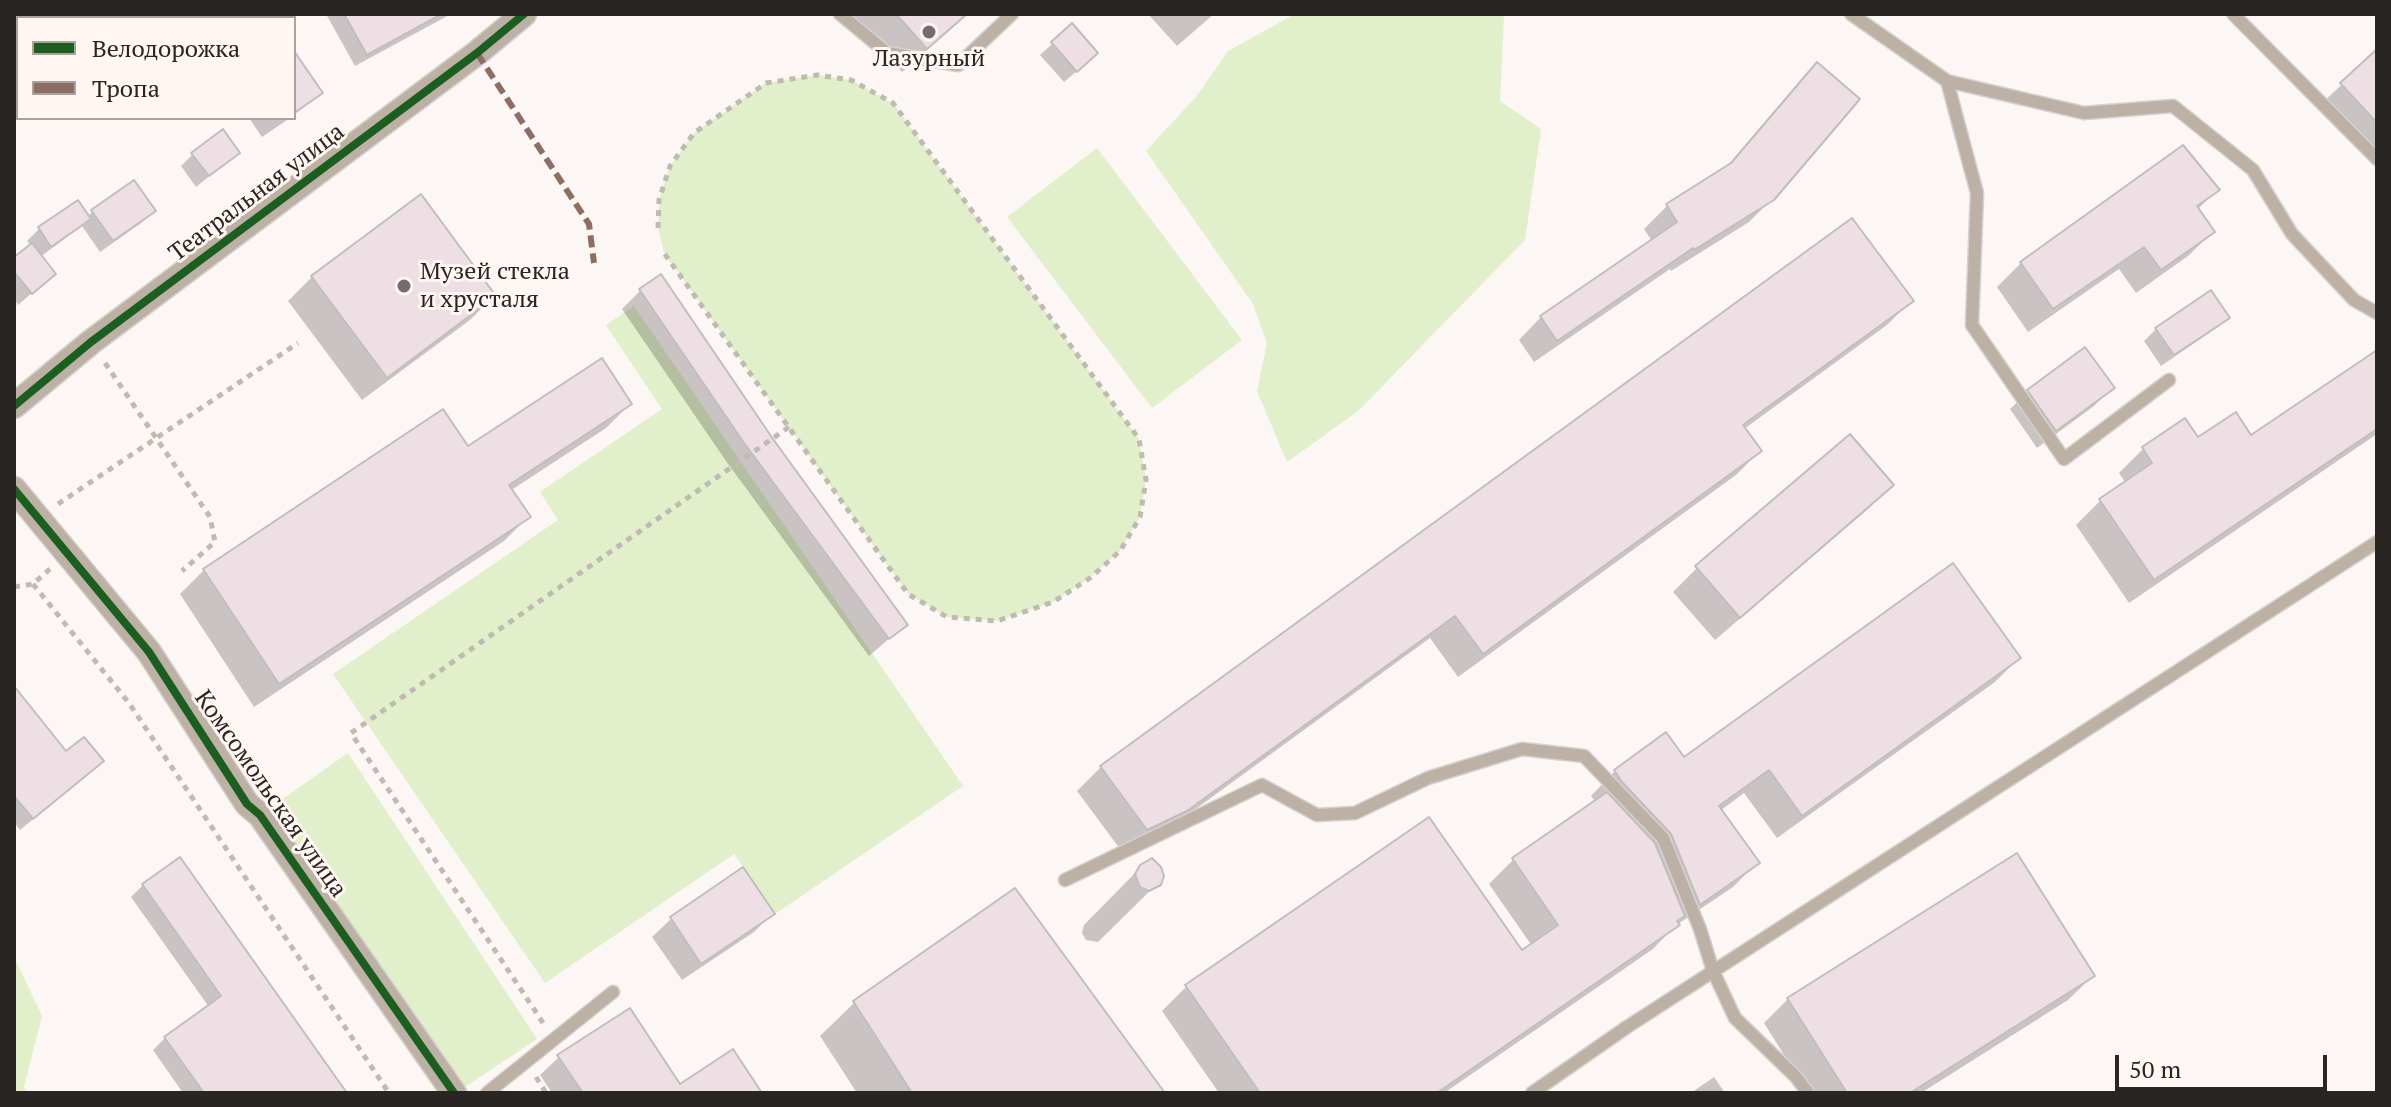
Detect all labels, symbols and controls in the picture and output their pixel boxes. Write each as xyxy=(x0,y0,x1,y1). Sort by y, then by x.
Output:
legend xyxy=(16,16,296,120)
marker: Лазурный xyxy=(920,23,938,41)
text: Велодорожка xyxy=(92,32,240,64)
place label: Лазурный xyxy=(873,45,985,73)
text: Тропа xyxy=(92,72,160,104)
street label: Театральная улица xyxy=(164,118,350,268)
place label: Музей стекла и хрусталя xyxy=(420,258,570,314)
marker: Музей стекла и хрусталя xyxy=(395,277,413,295)
street label: Комсомольская улица xyxy=(188,685,352,903)
scale bar xyxy=(2119,1039,2331,1089)
text: 50 m xyxy=(2129,1053,2181,1085)

